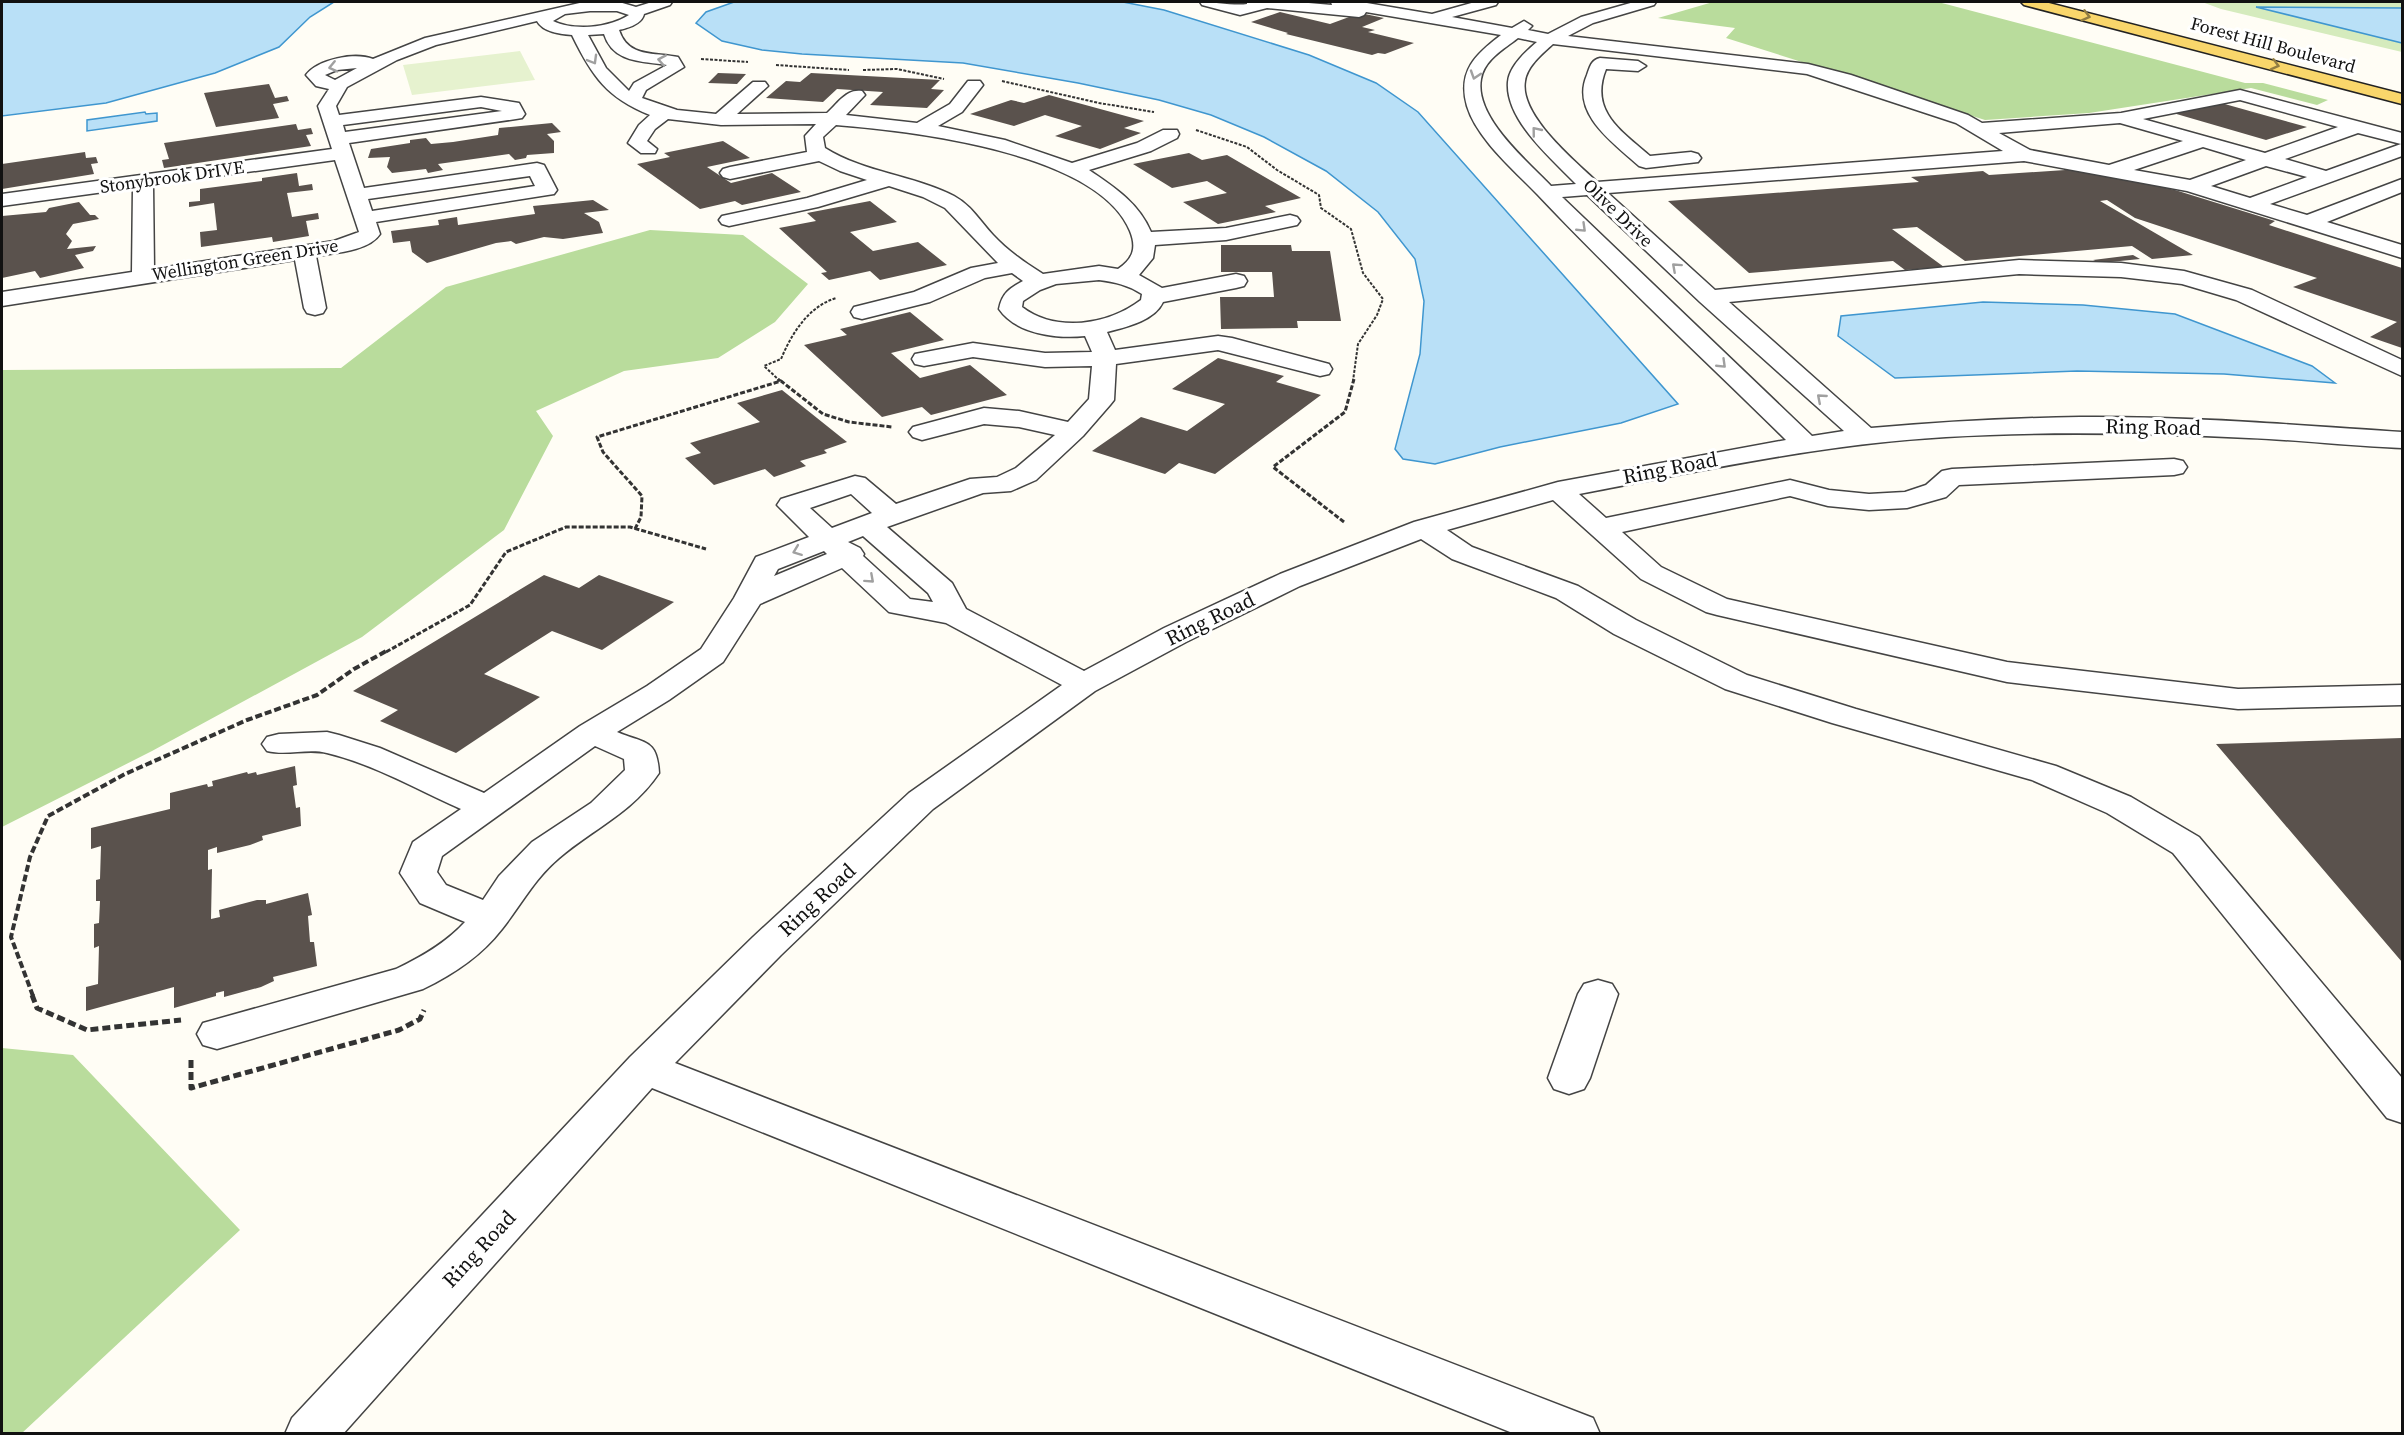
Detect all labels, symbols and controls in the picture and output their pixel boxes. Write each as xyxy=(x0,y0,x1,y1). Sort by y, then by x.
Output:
one-way arrow xyxy=(2081,9,2091,22)
street label: Forest Hill Boulevard xyxy=(2188,10,2358,79)
one-way arrow xyxy=(586,53,597,64)
one-way arrow xyxy=(657,54,667,67)
one-way arrow xyxy=(2269,58,2279,71)
one-way arrow xyxy=(328,60,338,73)
one-way arrow xyxy=(1470,69,1483,80)
one-way arrow xyxy=(1533,127,1544,138)
street label: Stonybrook DrIVE xyxy=(98,154,246,199)
street label: Olive Drive xyxy=(1578,173,1659,252)
one-way arrow xyxy=(1575,221,1585,232)
street label: Wellington Green Drive xyxy=(150,232,340,287)
one-way arrow xyxy=(1672,263,1683,274)
one-way arrow xyxy=(1714,356,1725,367)
one-way arrow xyxy=(1817,394,1828,405)
street label: Ring Road xyxy=(2105,411,2201,442)
street label: Ring Road xyxy=(1620,444,1720,491)
one-way arrow xyxy=(792,544,803,556)
one-way arrow xyxy=(863,572,873,583)
street label: Ring Road xyxy=(1160,584,1259,653)
street label: Ring Road xyxy=(772,856,862,943)
street label: Ring Road xyxy=(435,1204,522,1294)

